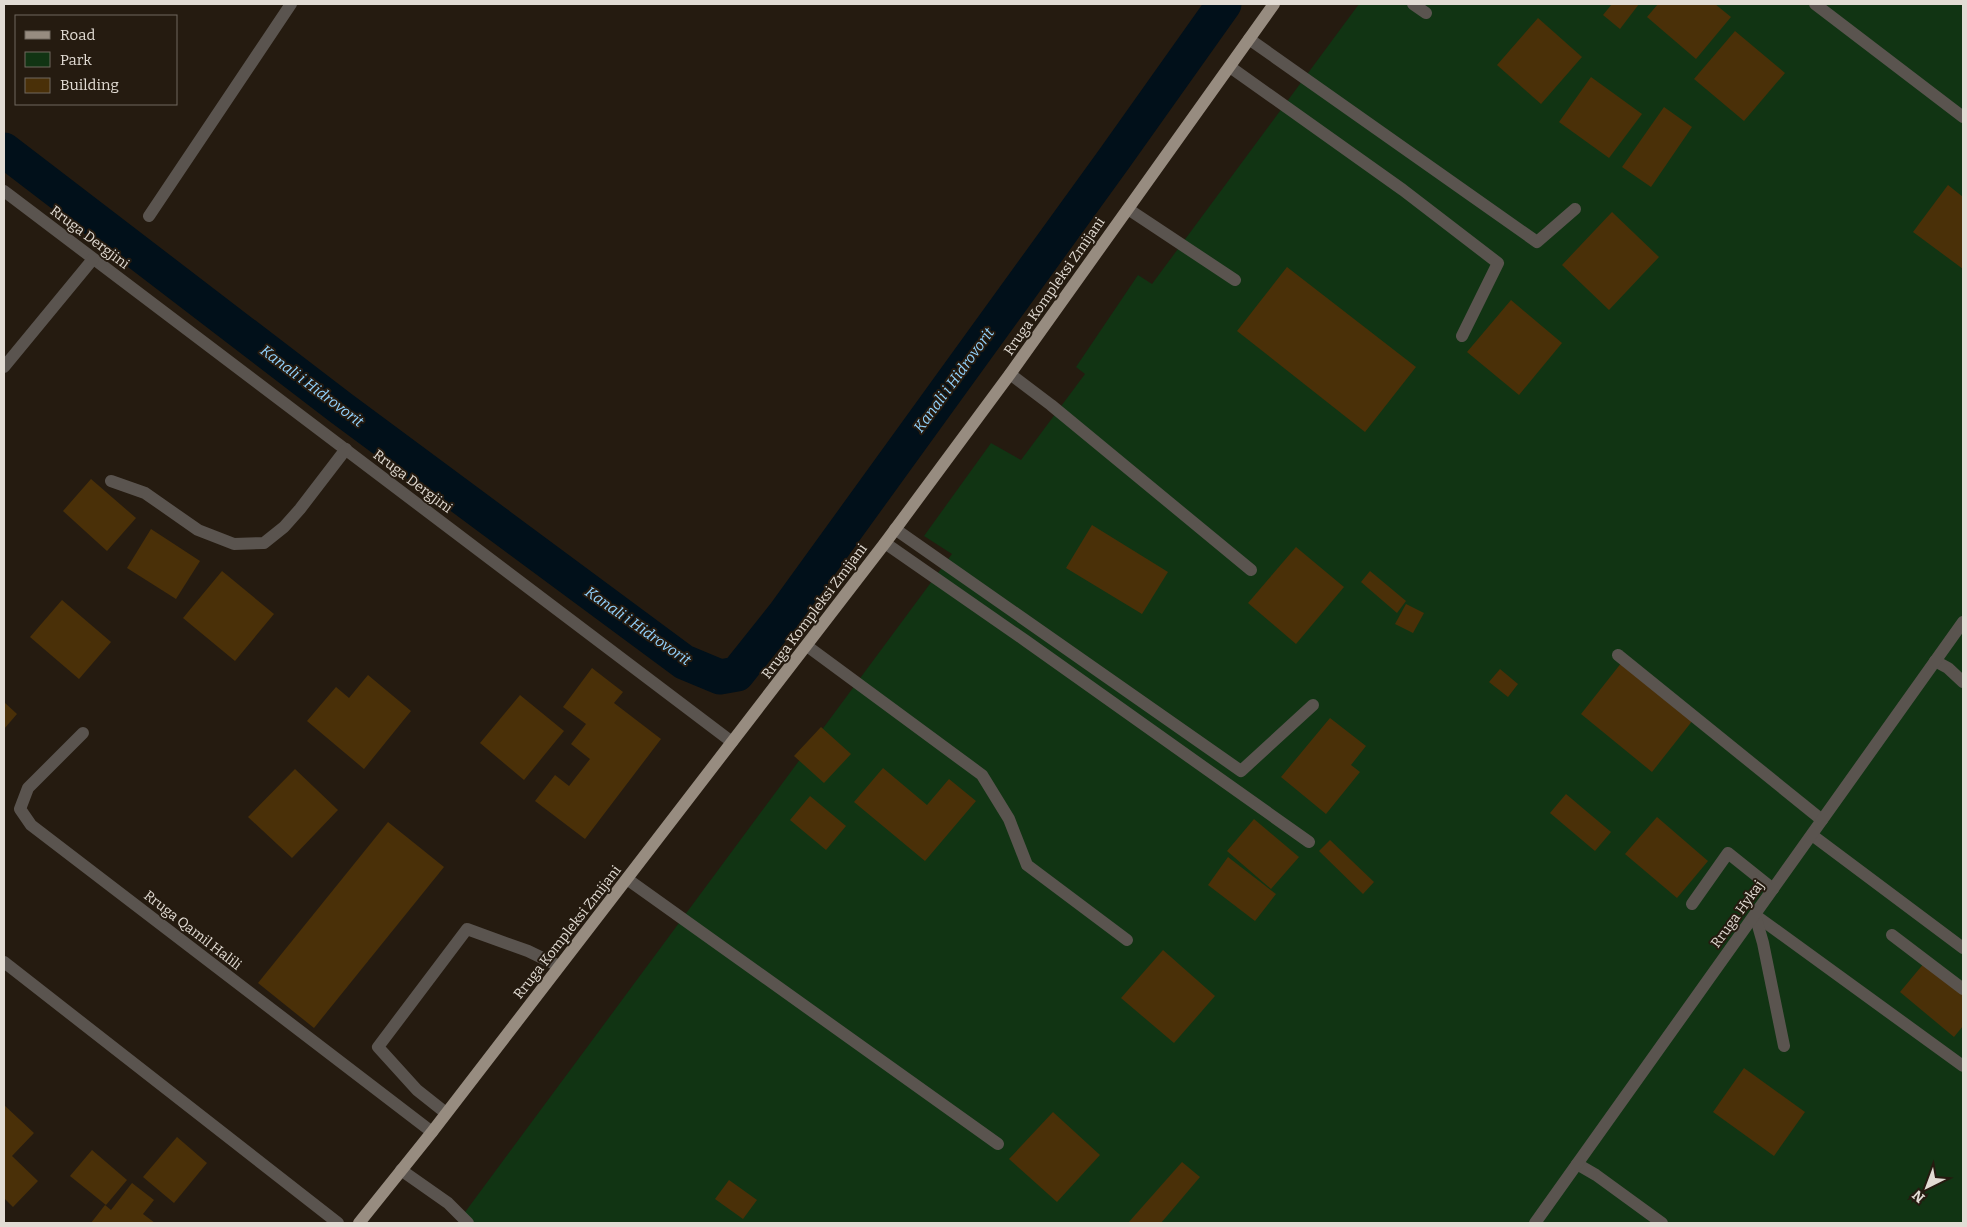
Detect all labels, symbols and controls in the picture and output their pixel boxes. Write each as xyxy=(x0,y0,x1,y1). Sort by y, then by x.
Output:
legend xyxy=(15,15,178,105)
text: Road xyxy=(60,26,95,44)
text: Park xyxy=(60,51,92,69)
text: Building xyxy=(60,76,119,94)
street label: Rruga Dergjini xyxy=(47,202,133,273)
street label: Rruga Kompleksi Zmijani xyxy=(1000,214,1109,359)
water label: Kanali i Hidrovorit xyxy=(910,324,998,436)
water label: Kanali i Hidrovorit xyxy=(257,341,368,431)
street label: Rruga Dergjini xyxy=(370,446,456,517)
street label: Rruga Kompleksi Zmijani xyxy=(758,541,871,682)
water label: Kanali i Hidrovorit xyxy=(582,583,695,670)
street label: Rruga Kompleksi Zmijani xyxy=(510,862,625,1002)
street label: Rruga Hykaj xyxy=(1707,877,1767,951)
street label: Rruga Qamil Halili xyxy=(140,887,245,974)
north arrow xyxy=(1902,1162,1952,1212)
text: N xyxy=(1909,1186,1928,1206)

